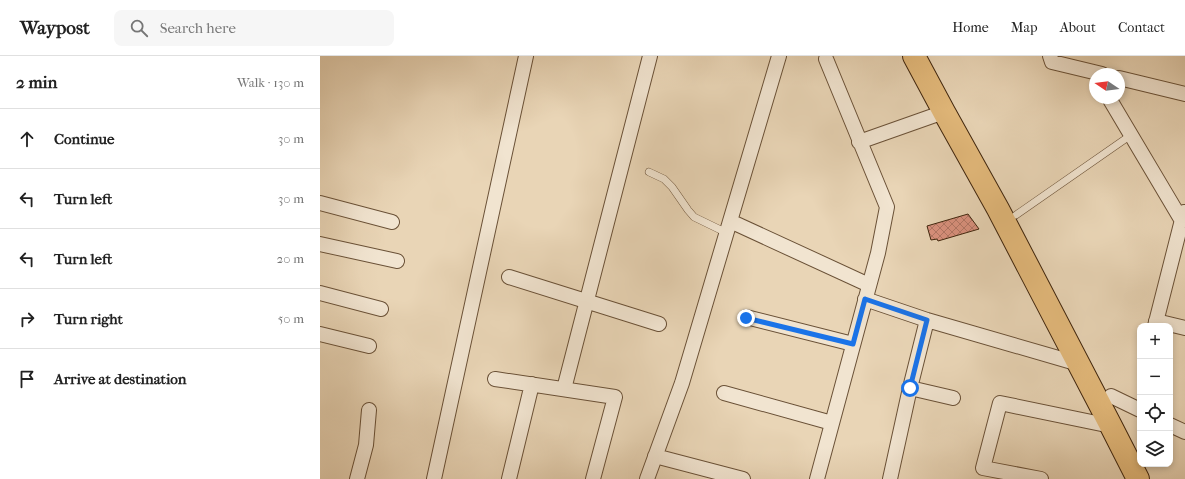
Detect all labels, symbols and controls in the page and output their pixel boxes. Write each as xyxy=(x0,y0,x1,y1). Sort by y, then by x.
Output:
search box xyxy=(114,10,394,46)
text: Waypost xyxy=(20,17,90,39)
icon: search xyxy=(128,17,150,39)
text: Search here xyxy=(160,19,236,37)
text: Home xyxy=(952,19,989,36)
text: Map xyxy=(1011,19,1038,36)
text: About xyxy=(1060,19,1096,36)
text: Contact xyxy=(1118,19,1165,36)
north arrow xyxy=(1089,68,1125,104)
text: 2 min xyxy=(16,72,57,92)
text: Walk · 130 m xyxy=(237,75,304,90)
icon: ahead xyxy=(16,128,38,150)
text: Continue xyxy=(54,130,114,148)
text: 30 m xyxy=(278,131,304,146)
icon: left xyxy=(16,188,38,210)
text: Turn left xyxy=(54,190,112,208)
text: 30 m xyxy=(278,191,304,206)
icon: left xyxy=(16,248,38,270)
text: Turn left xyxy=(54,250,112,268)
text: 20 m xyxy=(277,251,304,266)
icon: right xyxy=(16,308,38,330)
route end xyxy=(737,309,755,327)
text: Turn right xyxy=(54,310,123,328)
text: 50 m xyxy=(278,311,304,326)
map controls xyxy=(1137,323,1173,467)
button: + xyxy=(1137,323,1173,359)
button: − xyxy=(1137,359,1173,395)
icon: arrive xyxy=(16,368,38,390)
text: Arrive at destination xyxy=(54,370,186,388)
route start xyxy=(901,379,919,397)
button: locate xyxy=(1137,395,1173,431)
button: layers xyxy=(1137,431,1173,467)

